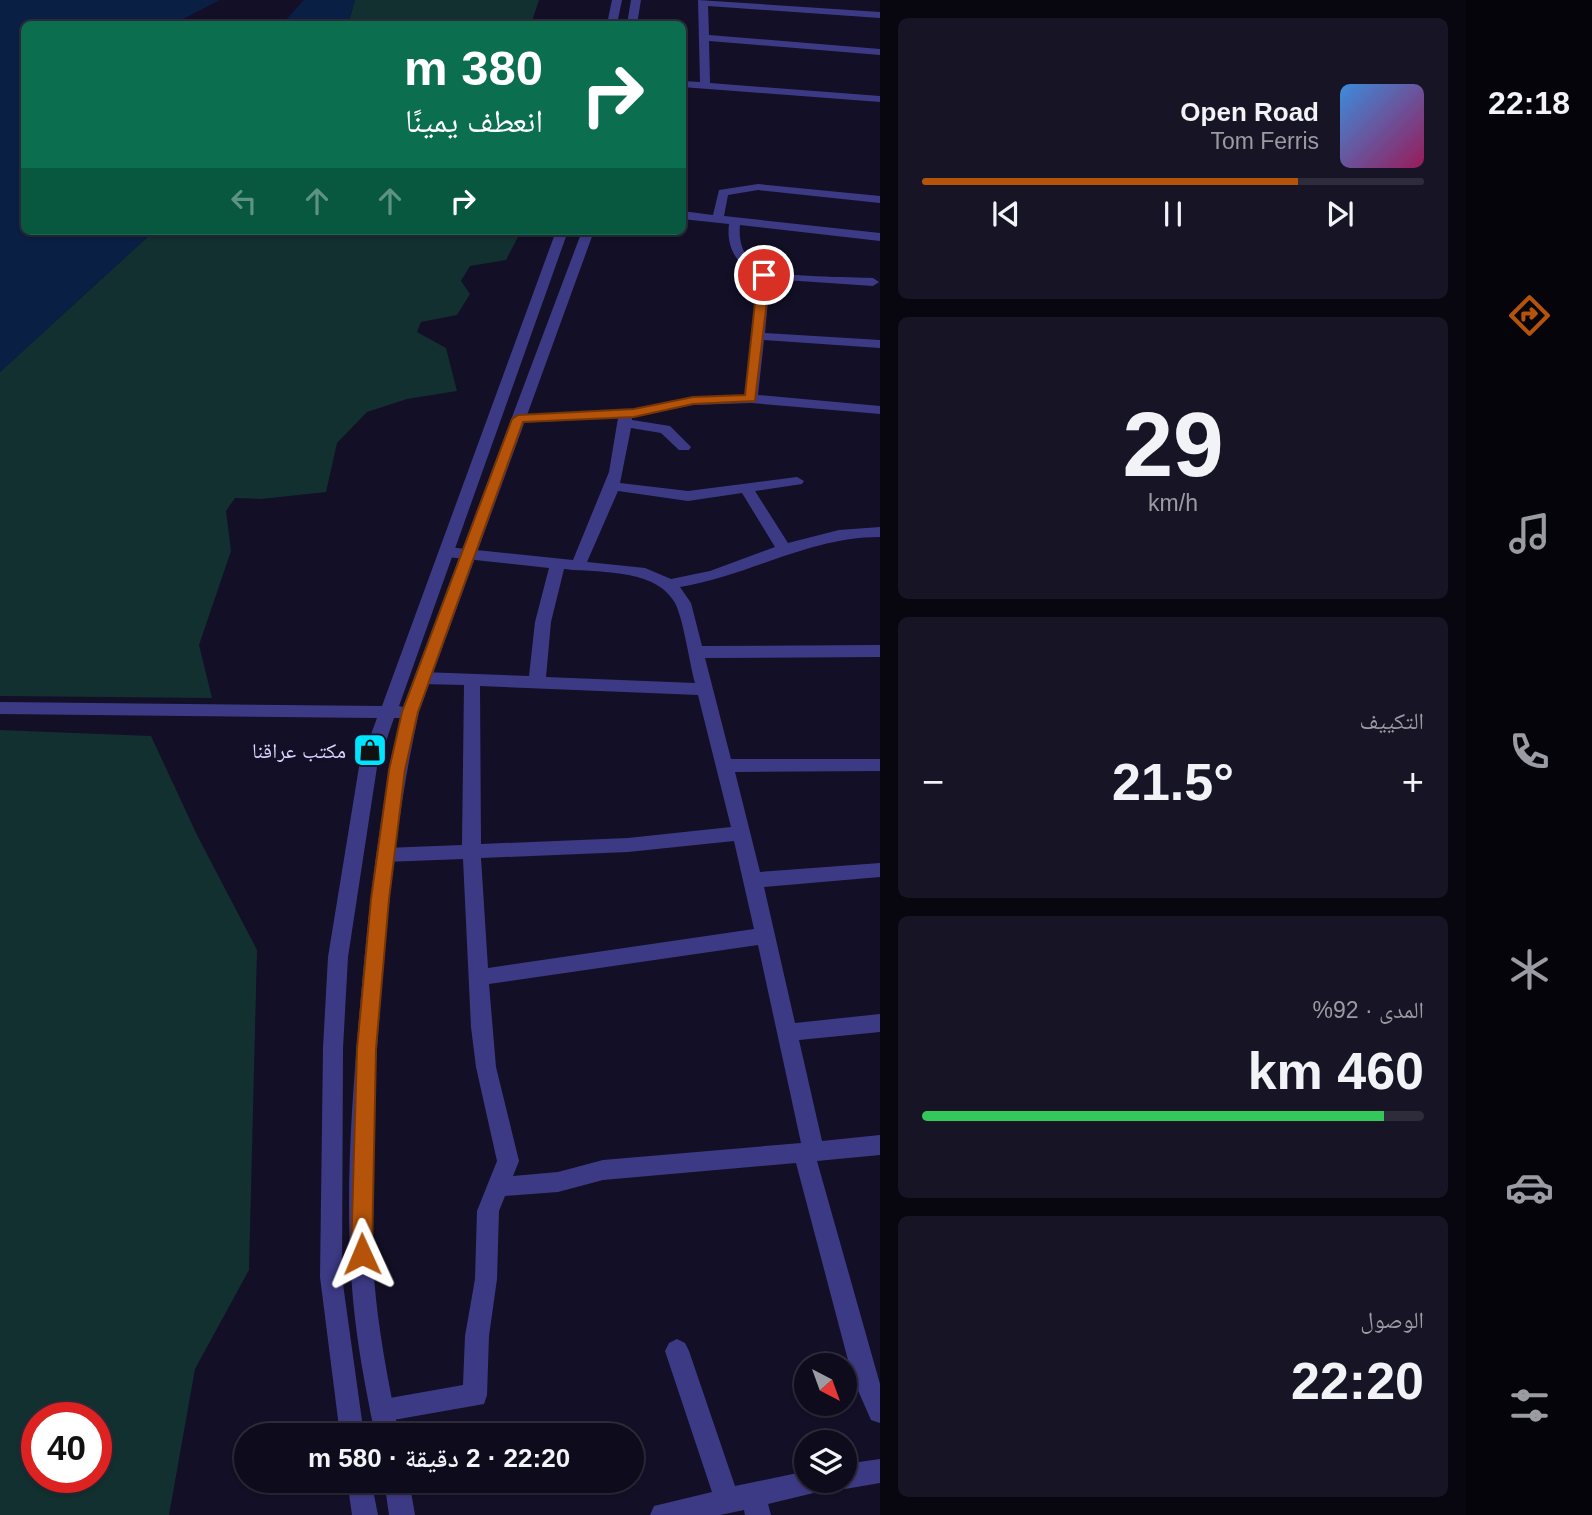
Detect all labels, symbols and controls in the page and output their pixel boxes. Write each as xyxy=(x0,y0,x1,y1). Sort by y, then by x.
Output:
text: 380 m xyxy=(404,41,543,95)
icon: right xyxy=(567,49,658,140)
text: 22:18 xyxy=(1488,85,1570,121)
text: Open Road xyxy=(1180,97,1319,127)
text: انعطف يمينًا xyxy=(405,103,543,139)
text: Tom Ferris xyxy=(1210,128,1319,154)
icon: left xyxy=(225,182,263,220)
icon: ahead xyxy=(298,182,336,220)
icon: ahead xyxy=(371,182,409,220)
icon: right xyxy=(444,182,482,220)
icon: previous xyxy=(987,195,1025,233)
icon: pause xyxy=(1154,195,1192,233)
icon: next xyxy=(1321,195,1359,233)
pin xyxy=(734,245,794,305)
icon: arrive xyxy=(745,256,783,294)
icon: directions xyxy=(1505,291,1554,340)
text: 29 xyxy=(1122,394,1224,495)
text: km/h xyxy=(1148,490,1198,516)
icon: music xyxy=(1505,509,1554,558)
text: التكييف xyxy=(1359,708,1424,734)
icon: phone xyxy=(1505,727,1554,776)
shop icon: مكتب عراقنا xyxy=(351,731,389,769)
place label: مكتب عراقنا xyxy=(252,739,346,762)
text: 21.5° xyxy=(1112,753,1234,811)
text: − xyxy=(922,761,944,803)
text: + xyxy=(1402,761,1424,803)
icon: climate xyxy=(1505,945,1554,994)
text: المدى · 92% xyxy=(1313,997,1424,1023)
text: 460 km xyxy=(1248,1042,1424,1100)
icon: car xyxy=(1505,1163,1554,1212)
position arrow xyxy=(325,1217,399,1291)
text: الوصول xyxy=(1360,1307,1424,1333)
text: 22:20 xyxy=(1291,1352,1424,1410)
north arrow xyxy=(794,1353,858,1416)
map controls xyxy=(794,1353,857,1493)
icon: filters xyxy=(1505,1381,1554,1430)
speed limit sign: 40 xyxy=(21,1402,112,1493)
button: layers xyxy=(794,1430,857,1493)
text: 22:20 · 2 دقيقة · 580 m xyxy=(308,1443,570,1473)

